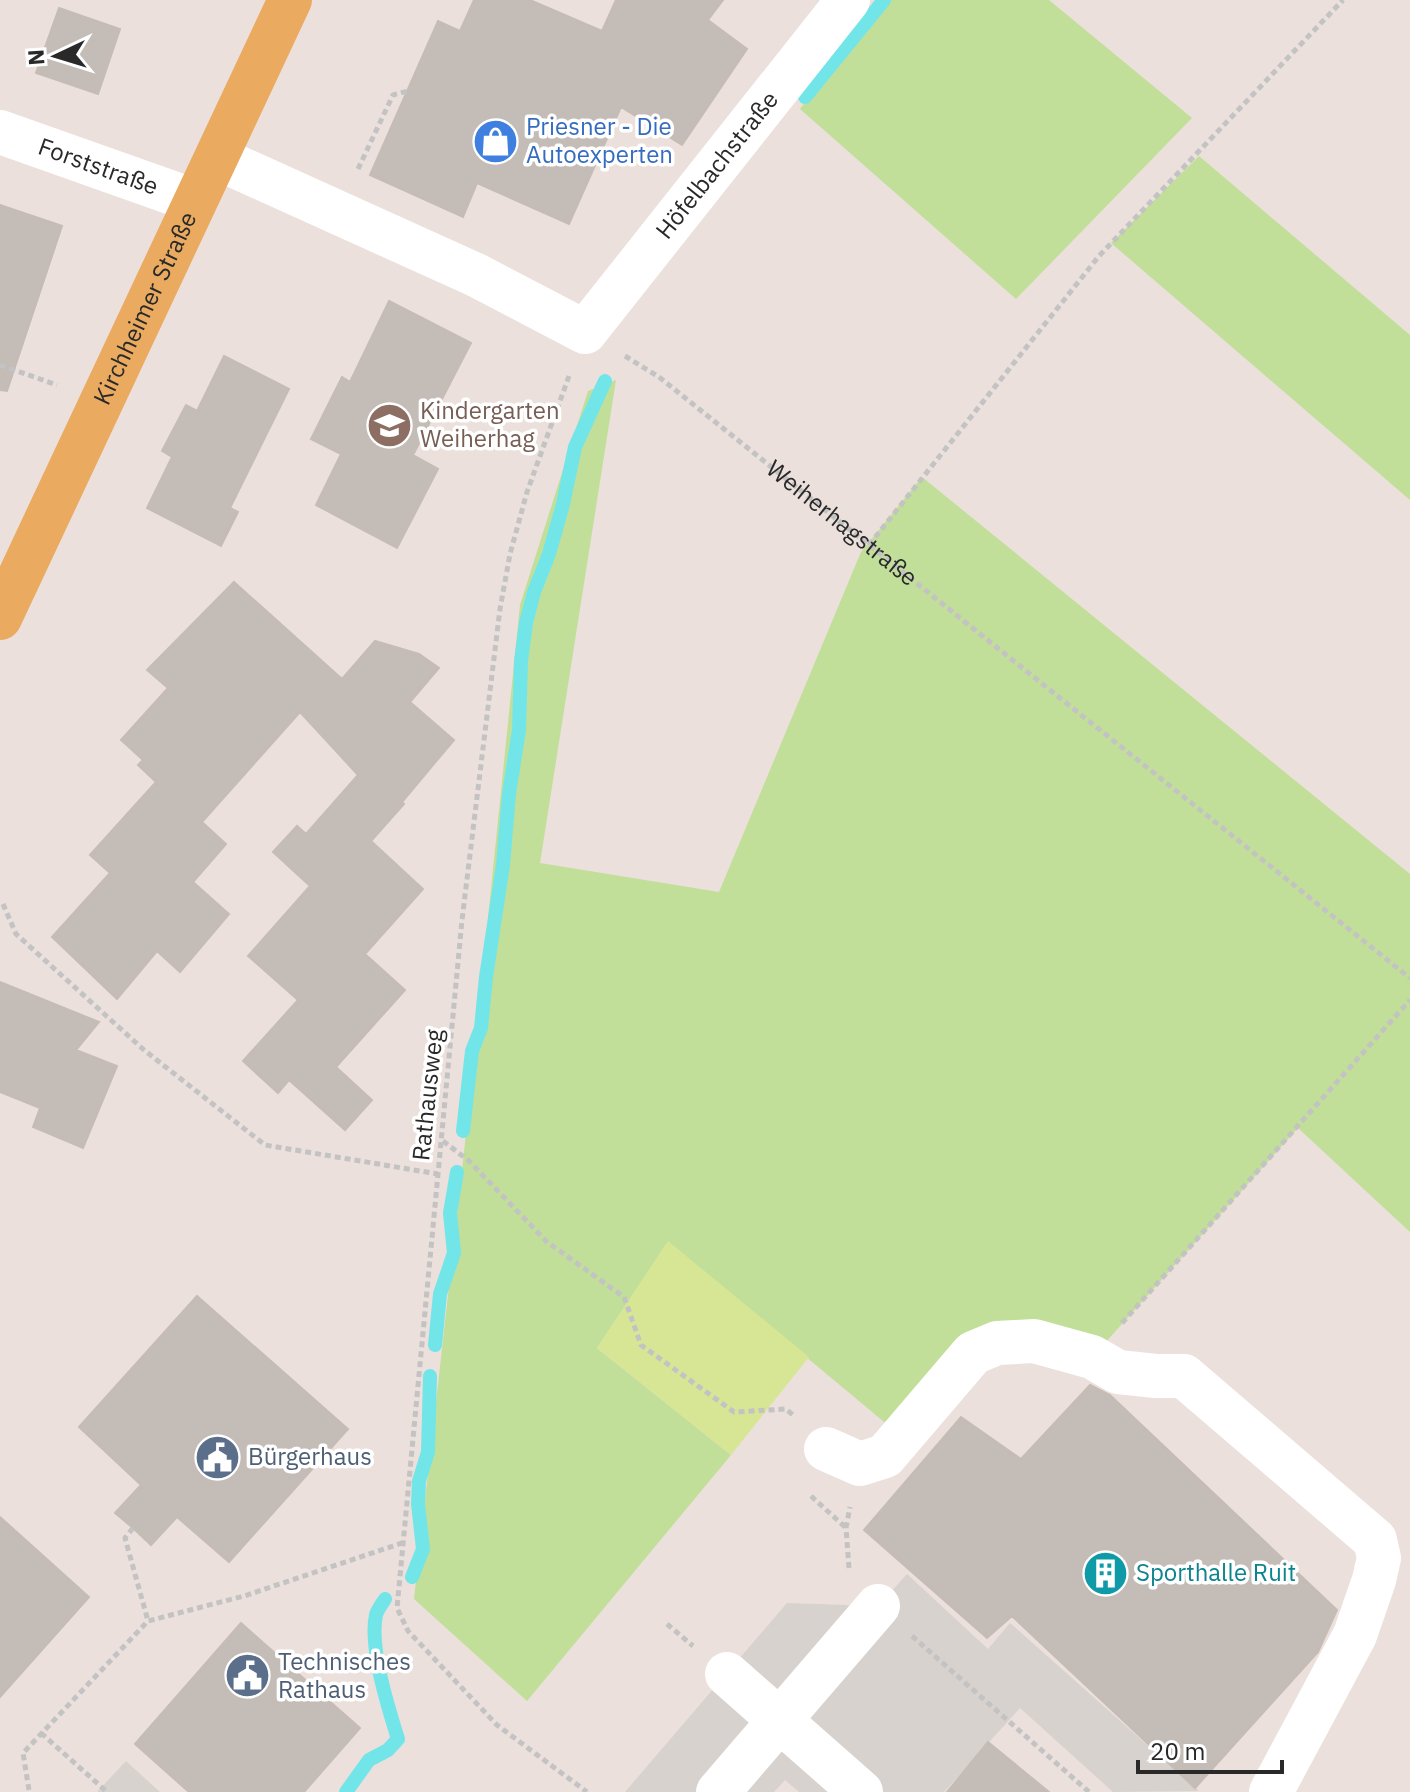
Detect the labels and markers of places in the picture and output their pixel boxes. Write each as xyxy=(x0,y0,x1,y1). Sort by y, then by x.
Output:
place label: Priesner - Die Autoexperten xyxy=(526,110,673,170)
shop icon: Priesner - Die Autoexperten xyxy=(471,117,519,165)
place label: Kindergarten Weiherhag xyxy=(420,394,560,454)
school or university icon: Kindergarten Weiherhag xyxy=(365,401,413,449)
public building icon: Bürgerhaus xyxy=(193,1433,241,1481)
place label: Bürgerhaus xyxy=(248,1440,372,1472)
building icon: Sporthalle Ruit xyxy=(1081,1549,1129,1597)
place label: Sporthalle Ruit xyxy=(1136,1556,1296,1588)
place label: Technisches Rathaus xyxy=(278,1645,411,1705)
public building icon: Technisches Rathaus xyxy=(223,1652,271,1700)

